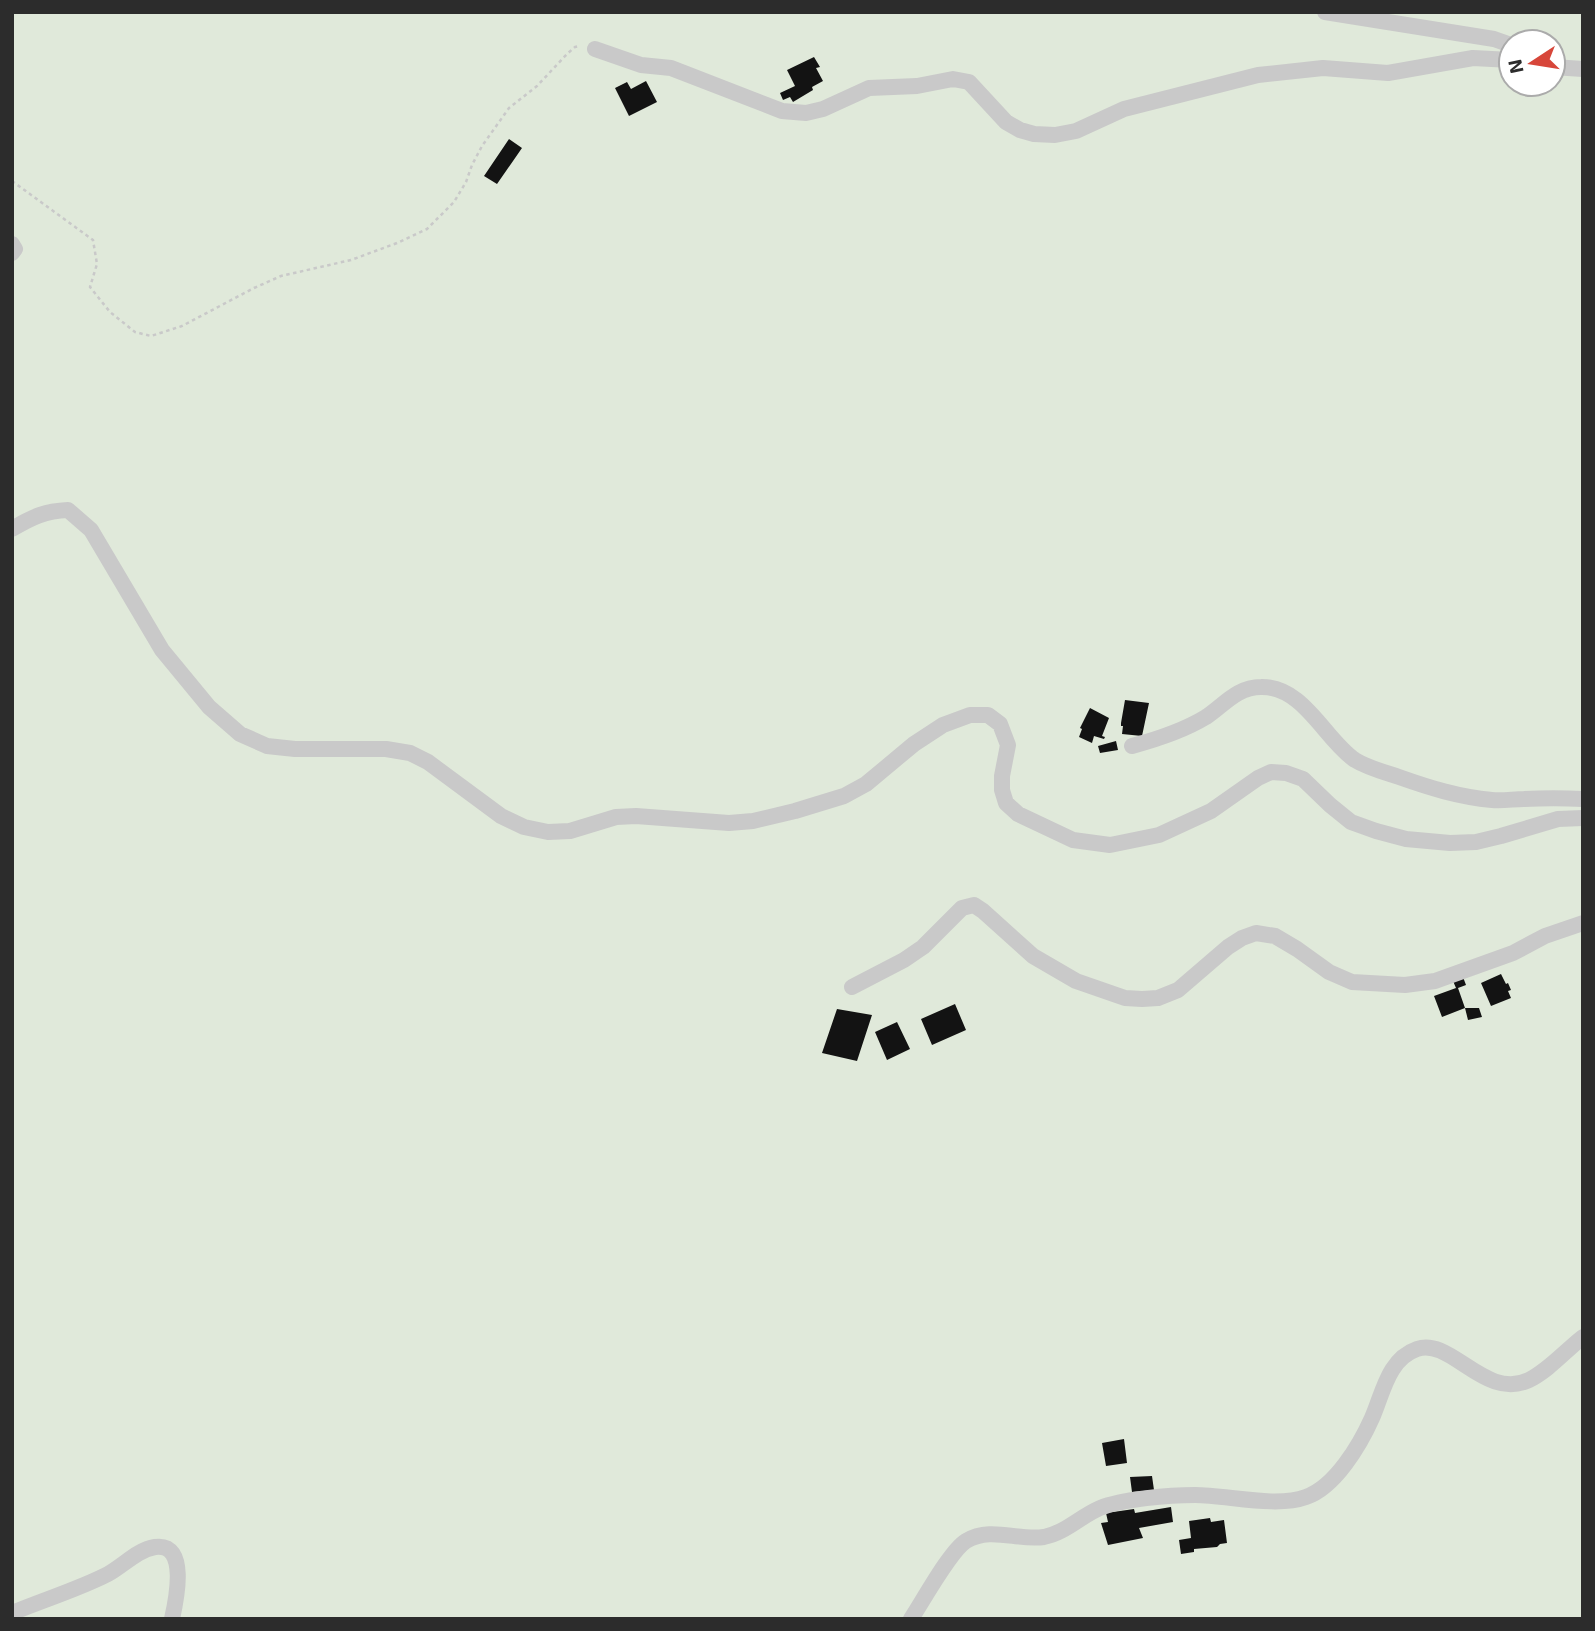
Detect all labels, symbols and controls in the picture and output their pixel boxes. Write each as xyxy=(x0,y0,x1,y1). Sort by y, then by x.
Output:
north arrow xyxy=(1497,28,1567,98)
text: N xyxy=(1502,58,1528,76)

